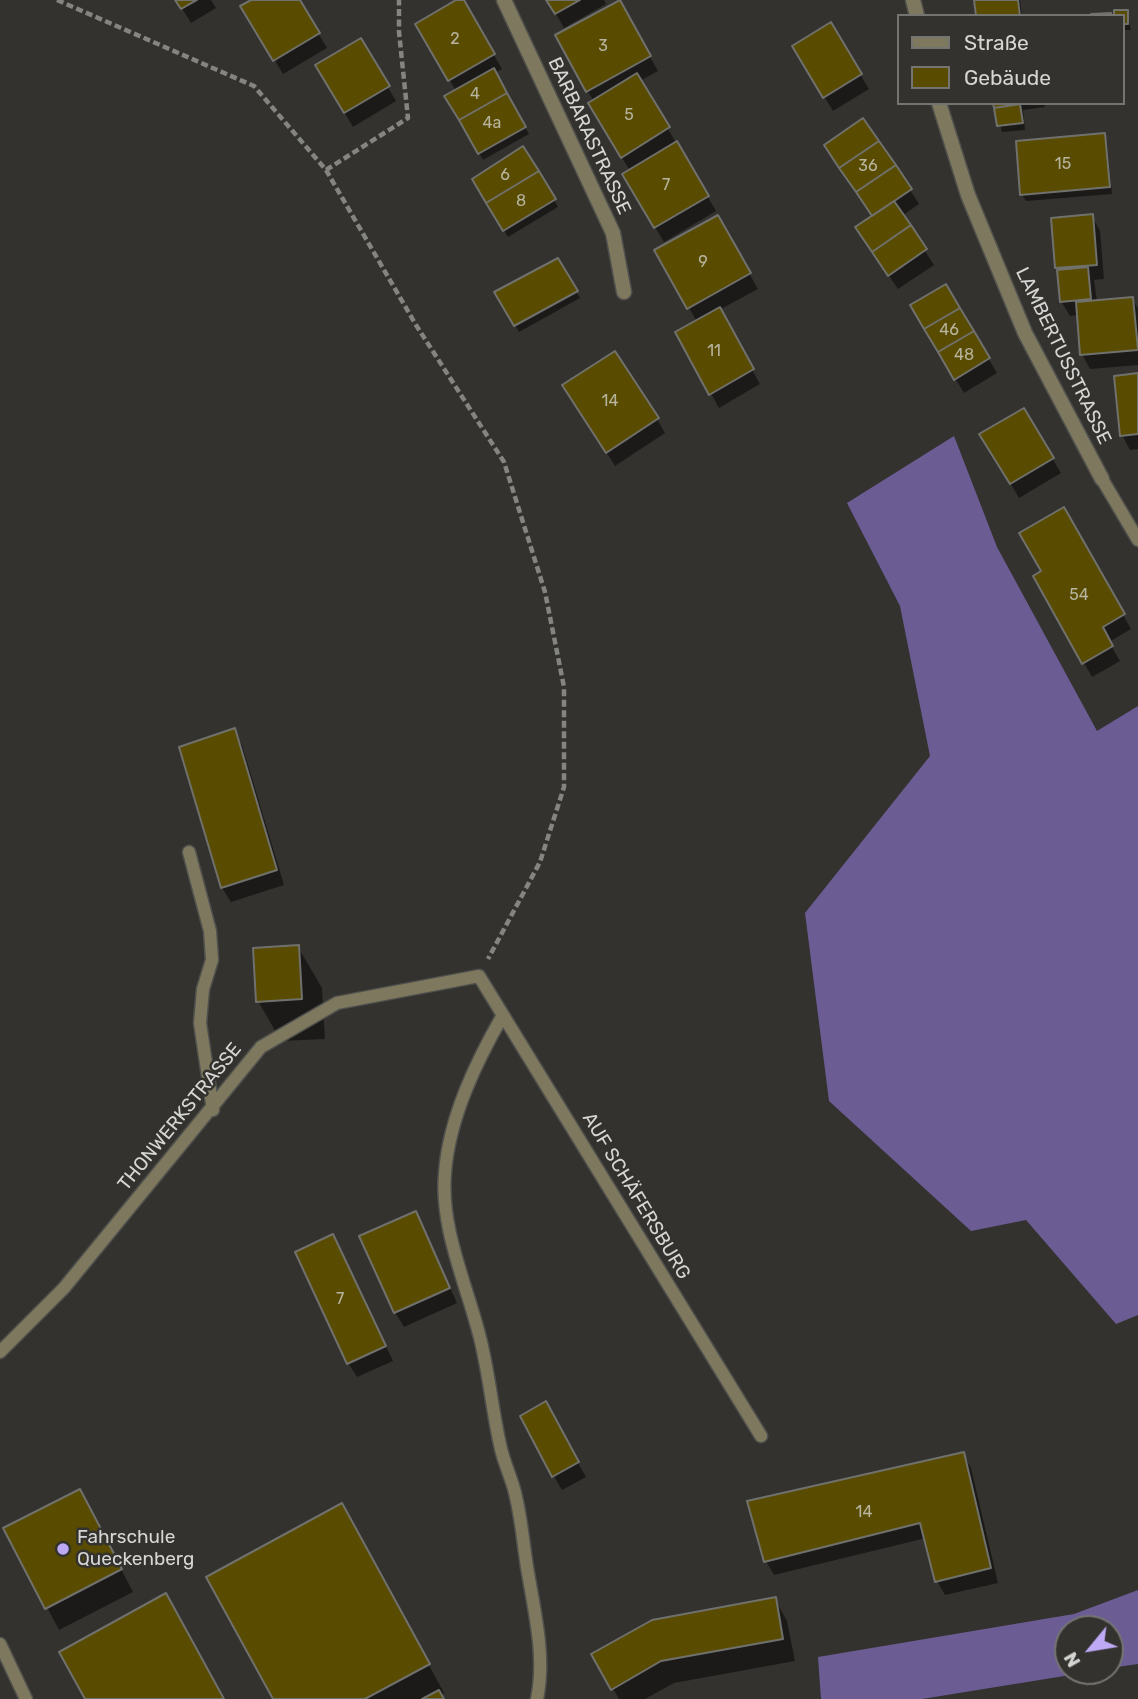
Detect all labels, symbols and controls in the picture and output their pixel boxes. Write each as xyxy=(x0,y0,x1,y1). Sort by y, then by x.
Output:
legend xyxy=(897,14,1124,105)
house number: 2 xyxy=(450,29,460,49)
text: Straße xyxy=(964,30,1029,55)
house number: 3 xyxy=(598,36,608,56)
street label: BARBARASTRASSE xyxy=(543,54,635,218)
text: Gebäude xyxy=(964,65,1051,90)
house number: 4 xyxy=(470,84,480,104)
house number: 5 xyxy=(624,105,634,125)
house number: 4a xyxy=(483,113,501,133)
house number: 15 xyxy=(1055,154,1071,174)
house number: 36 xyxy=(858,156,878,176)
house number: 6 xyxy=(500,165,510,185)
house number: 7 xyxy=(662,175,670,195)
house number: 8 xyxy=(516,191,526,211)
house number: 9 xyxy=(698,252,708,272)
street label: LAMBERTUSSTRASSE xyxy=(1010,264,1116,448)
house number: 46 xyxy=(939,320,959,340)
house number: 11 xyxy=(707,341,721,361)
house number: 48 xyxy=(954,345,974,365)
house number: 14 xyxy=(602,391,618,411)
house number: 54 xyxy=(1069,585,1089,605)
street label: THONWERKSTRASSE xyxy=(113,1038,247,1196)
street label: AUF SCHÄFERSBURG xyxy=(577,1108,695,1284)
house number: 7 xyxy=(336,1289,344,1309)
house number: 14 xyxy=(856,1502,872,1522)
place label: Fahrschule Queckenberg xyxy=(77,1527,194,1571)
marker: Fahrschule Queckenberg xyxy=(55,1541,71,1557)
north arrow xyxy=(1054,1615,1124,1685)
text: N xyxy=(1059,1648,1085,1671)

